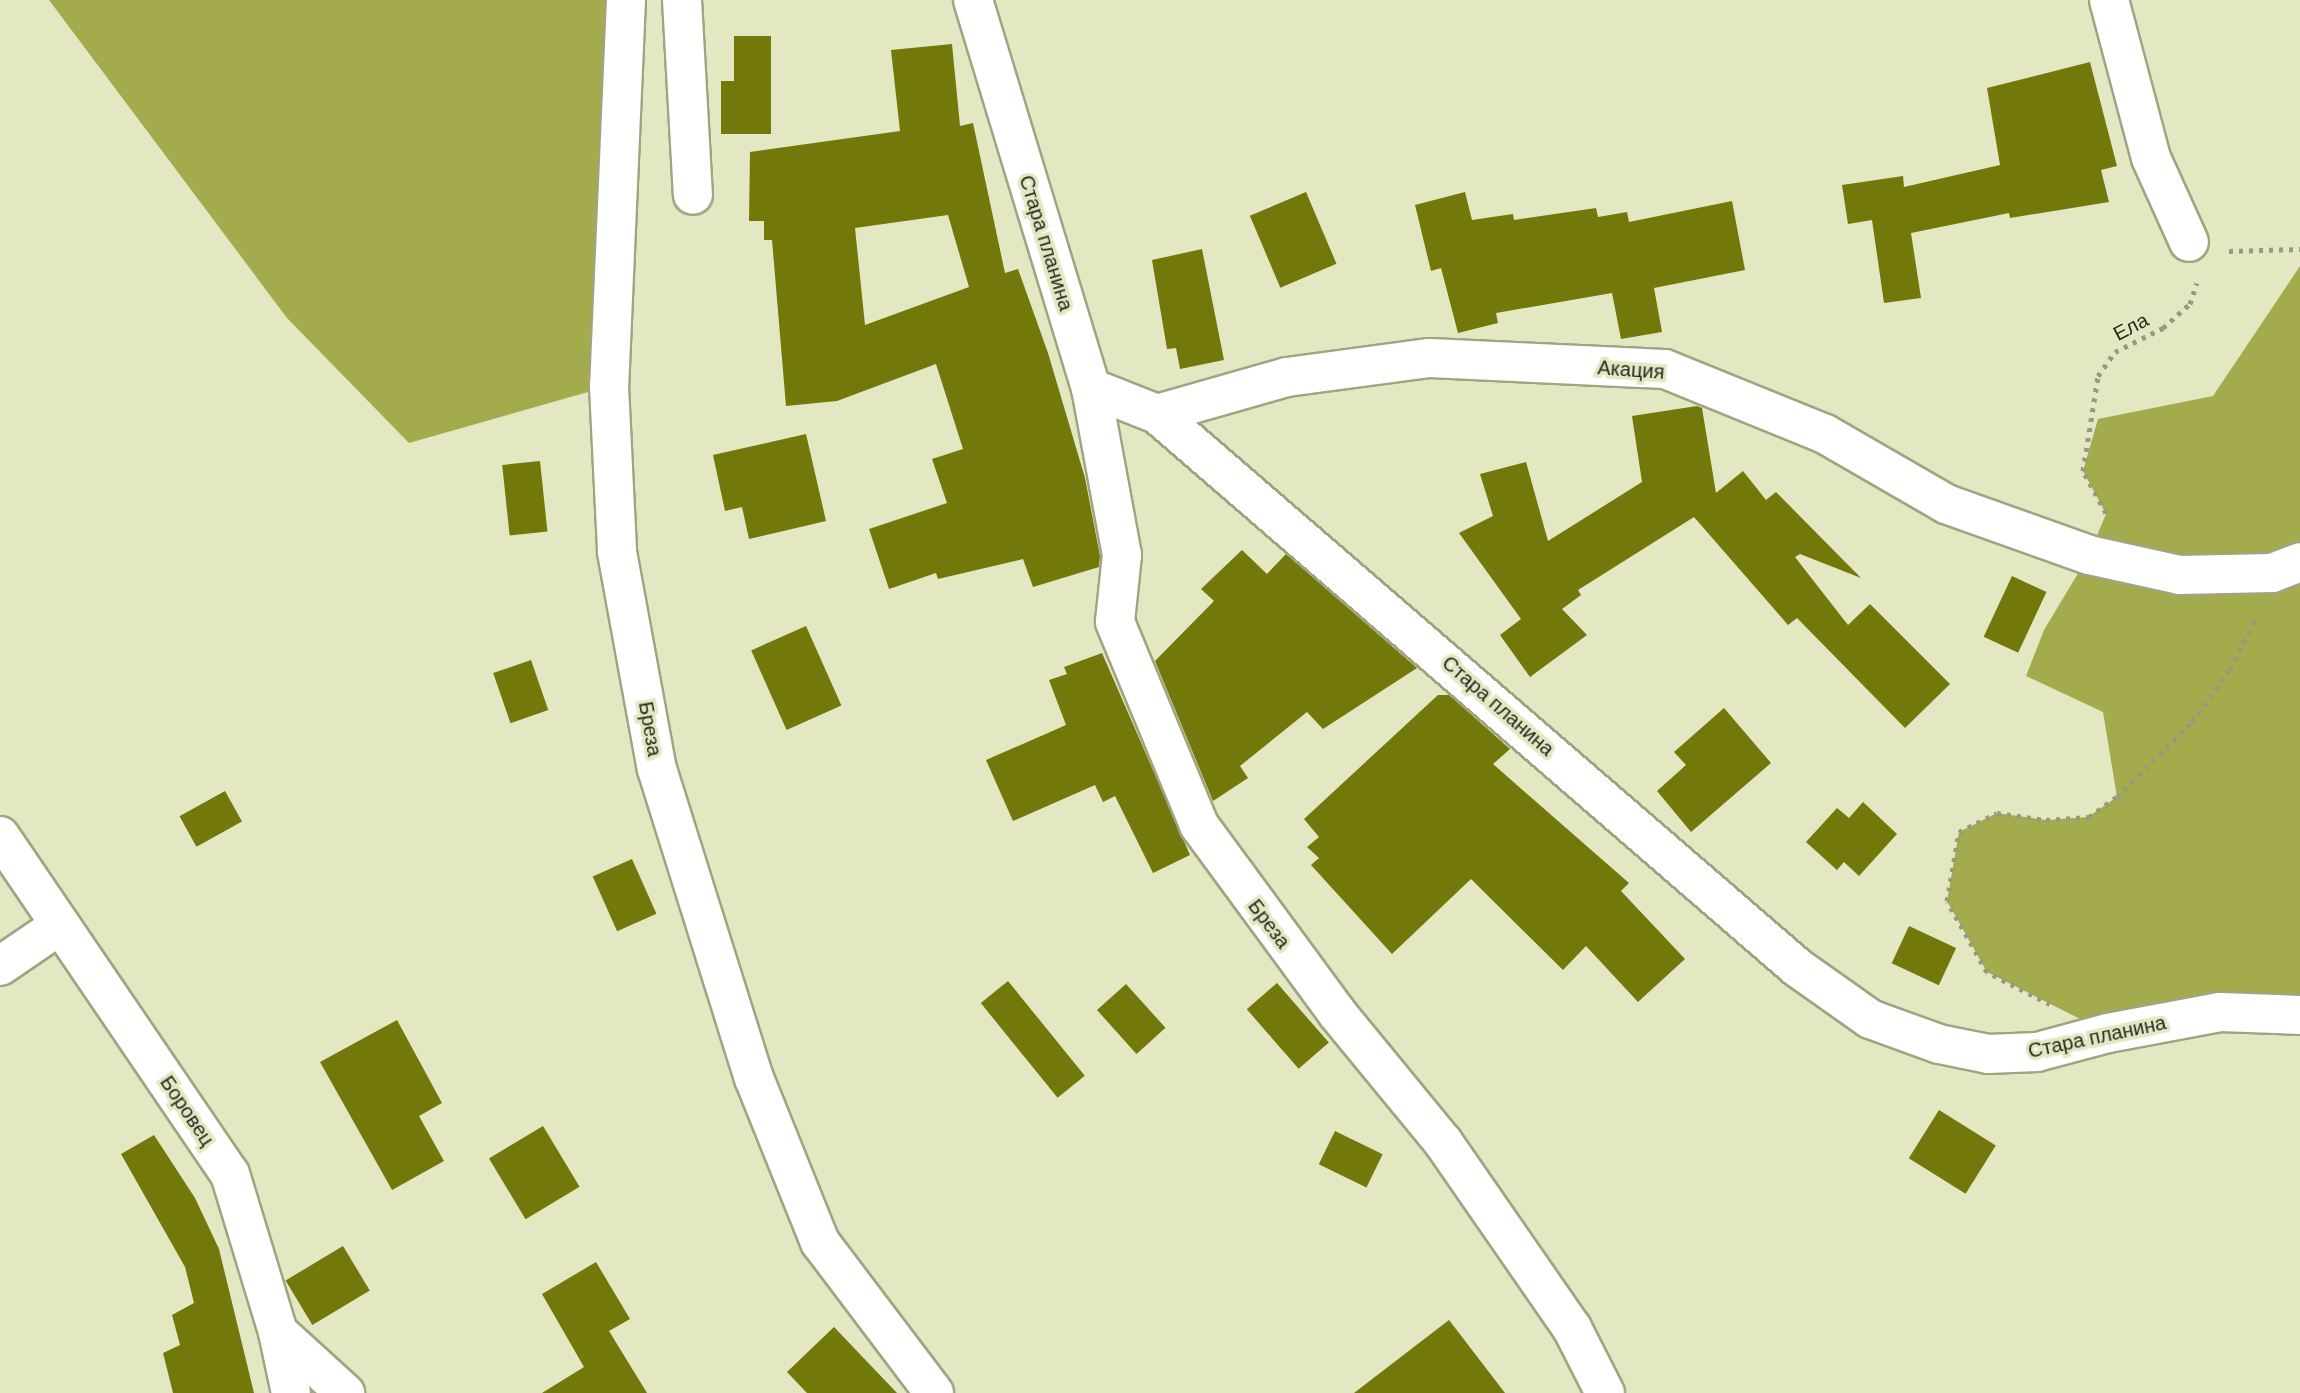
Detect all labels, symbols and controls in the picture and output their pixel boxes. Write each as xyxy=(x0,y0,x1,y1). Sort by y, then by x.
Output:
street label: Стара планина xyxy=(1014,172,1078,314)
street label: Ела xyxy=(2109,308,2153,346)
street label: Акация xyxy=(1597,356,1665,384)
street label: Стара планина xyxy=(1437,651,1559,761)
street label: Бреза xyxy=(633,700,667,758)
street label: Бреза xyxy=(1243,895,1295,953)
street label: Стара планина xyxy=(2026,1011,2168,1063)
street label: Боровец xyxy=(155,1071,219,1151)

